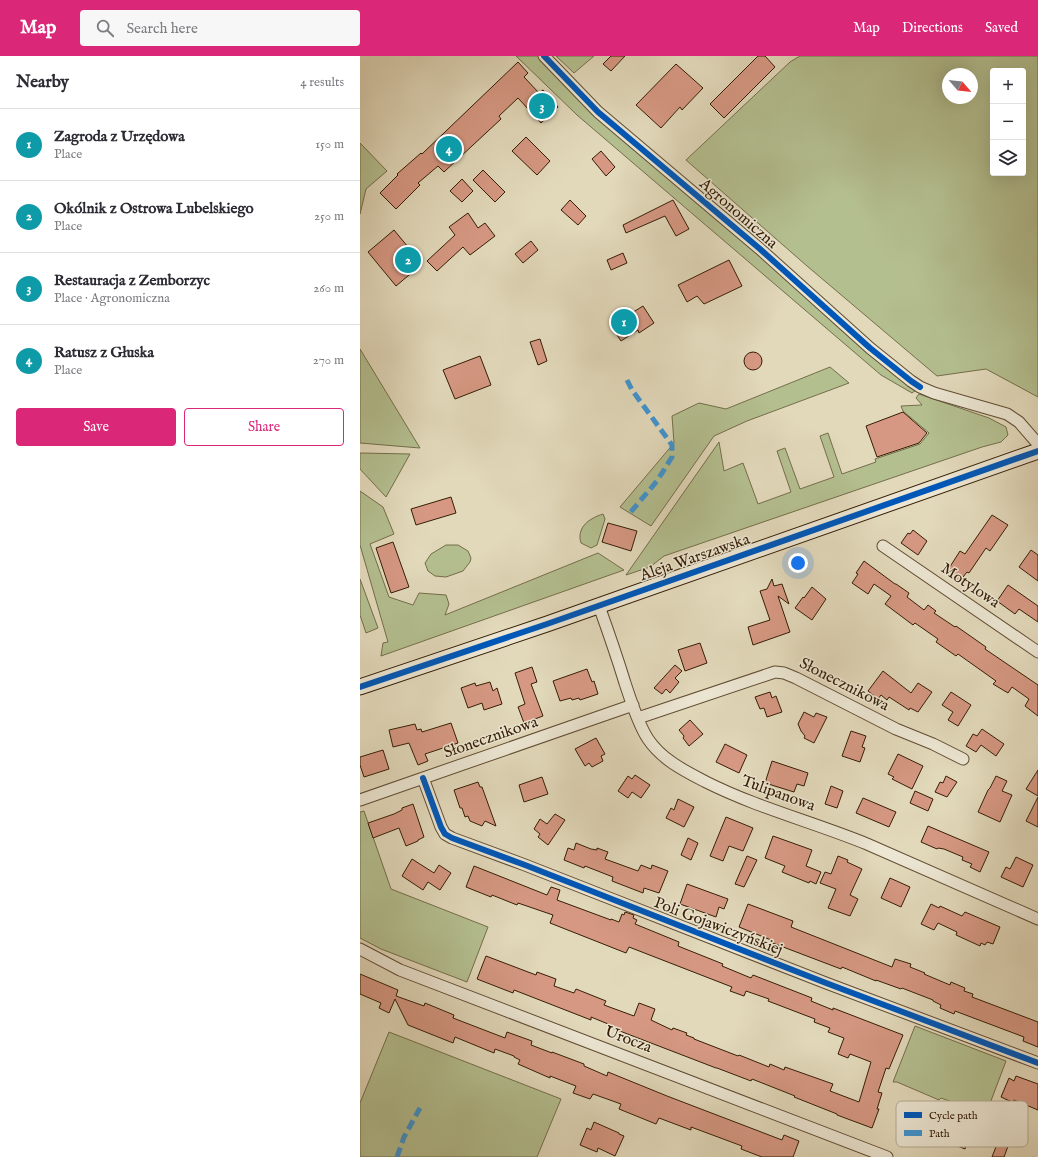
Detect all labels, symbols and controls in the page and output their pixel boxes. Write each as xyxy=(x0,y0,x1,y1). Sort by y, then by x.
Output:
search box xyxy=(80,10,360,46)
text: Map xyxy=(20,16,56,40)
icon: search xyxy=(94,17,116,39)
text: Search here xyxy=(126,19,198,38)
text: Map xyxy=(853,19,880,37)
text: Directions xyxy=(902,19,963,37)
text: Saved xyxy=(985,19,1018,37)
north arrow xyxy=(942,68,978,104)
map controls xyxy=(990,68,1026,176)
button: + xyxy=(990,68,1026,104)
text: Nearby xyxy=(16,72,69,93)
text: 4 results xyxy=(300,74,344,91)
pin: 3 xyxy=(529,91,555,121)
button: − xyxy=(990,104,1026,140)
text: Zagroda z Urzędowa xyxy=(54,127,185,146)
pin: 4 xyxy=(436,134,462,164)
text: 1 xyxy=(27,136,31,153)
text: 150 m xyxy=(315,136,344,153)
button: layers xyxy=(990,140,1026,176)
text: Place xyxy=(54,146,82,163)
street label: Agronomiczna xyxy=(694,174,781,254)
text: Okólnik z Ostrowa Lubelskiego xyxy=(54,199,254,218)
text: 2 xyxy=(26,208,32,225)
text: 250 m xyxy=(314,208,344,225)
text: Place xyxy=(54,218,82,235)
pin: 2 xyxy=(395,245,421,275)
text: Restauracja z Zemborzyc xyxy=(54,271,210,290)
text: 3 xyxy=(27,280,31,297)
text: 260 m xyxy=(313,280,344,297)
text: Place · Agronomiczna xyxy=(54,290,170,307)
pin: 1 xyxy=(611,307,637,337)
text: Ratusz z Głuska xyxy=(54,343,154,362)
text: 4 xyxy=(26,352,32,369)
text: 270 m xyxy=(313,352,344,369)
text: Place xyxy=(54,362,82,379)
button: Save xyxy=(16,408,176,446)
button: Share xyxy=(184,408,344,446)
street label: Aleja Warszawska xyxy=(636,530,753,587)
your location xyxy=(788,553,808,573)
street label: Motylowa xyxy=(937,559,1003,613)
street label: Słonecznikowa xyxy=(796,654,892,716)
street label: Słonecznikowa xyxy=(441,713,541,763)
street label: Tulipanowa xyxy=(738,771,818,817)
street label: Poli Gojawiczyńskiej xyxy=(651,893,785,961)
street label: Urocza xyxy=(602,1022,654,1058)
legend xyxy=(896,1101,1028,1147)
text: Cycle path xyxy=(929,1109,978,1123)
text: Path xyxy=(929,1127,950,1141)

